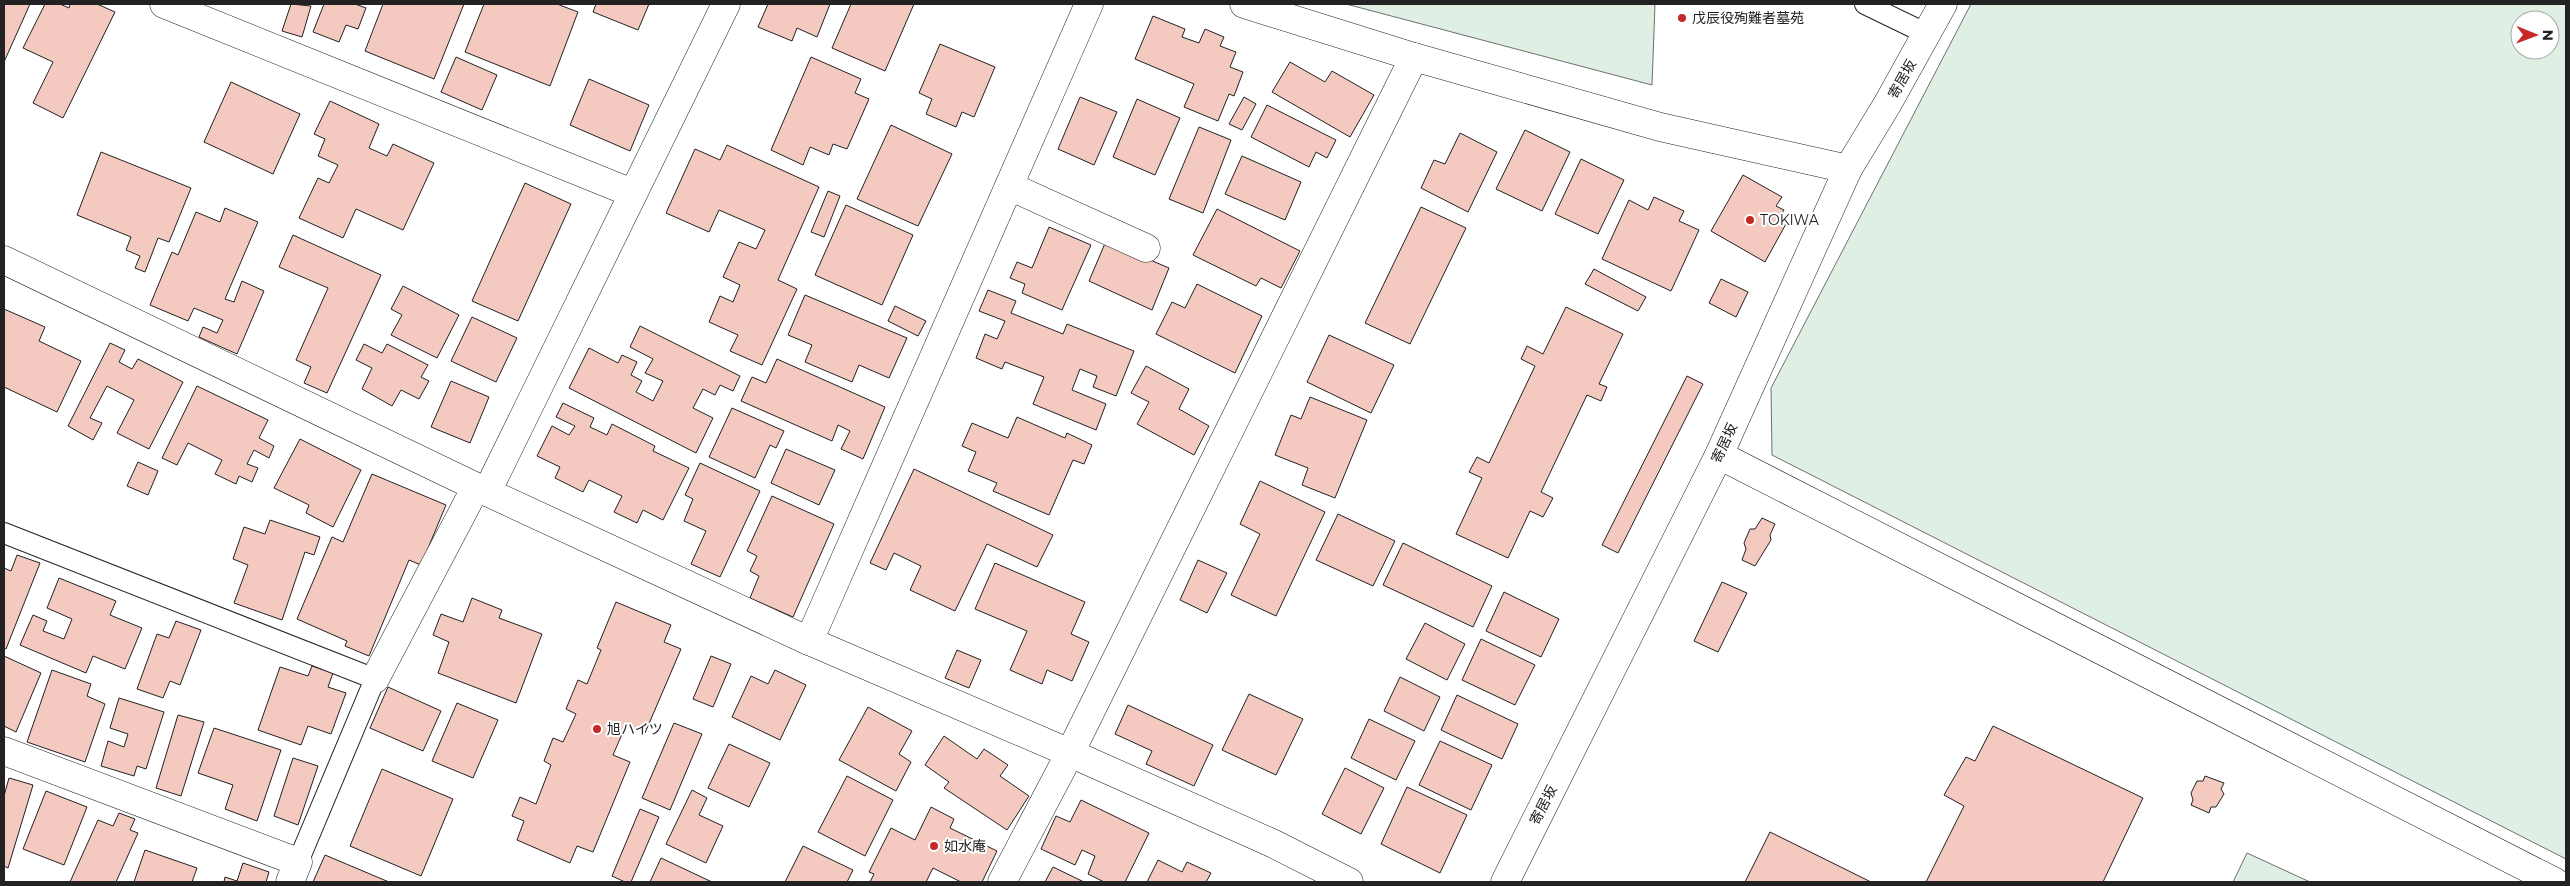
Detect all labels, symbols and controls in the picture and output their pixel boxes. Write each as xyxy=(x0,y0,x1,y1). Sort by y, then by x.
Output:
place label: 戊辰役殉難者墓苑 xyxy=(1692,9,1804,27)
north arrow xyxy=(2510,10,2560,60)
marker: 戊辰役殉難者墓苑 xyxy=(1676,12,1688,24)
text: N xyxy=(2539,29,2557,41)
street label: 寄居坂 xyxy=(1884,56,1920,102)
place label: TOKIWA xyxy=(1760,211,1820,229)
marker: TOKIWA xyxy=(1744,214,1756,226)
street label: 寄居坂 xyxy=(1707,420,1741,466)
place label: 旭ハイツ xyxy=(607,720,663,738)
marker: 旭ハイツ xyxy=(591,723,603,735)
street label: 寄居坂 xyxy=(1525,782,1561,828)
place label: 如水庵 xyxy=(944,837,986,855)
marker: 如水庵 xyxy=(928,840,940,852)

